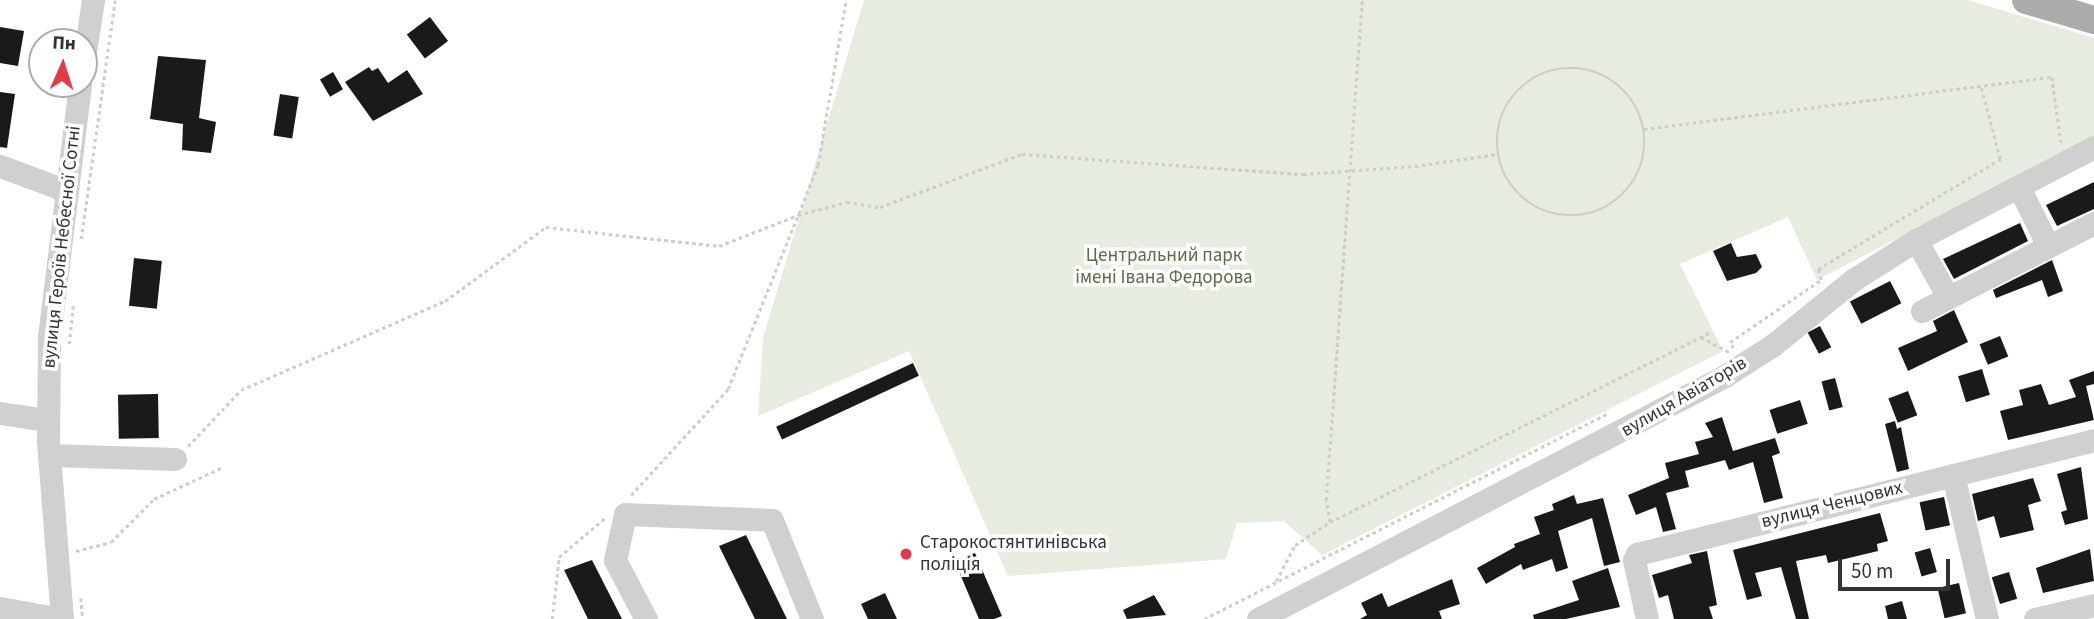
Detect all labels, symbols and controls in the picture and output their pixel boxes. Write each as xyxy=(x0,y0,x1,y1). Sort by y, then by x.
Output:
north arrow xyxy=(28,28,98,98)
text: Пн xyxy=(52,29,77,58)
street label: вулиця Героїв Небесної Сотні xyxy=(38,125,86,369)
park label: Центральний парк імені Івана Федорова xyxy=(1075,245,1253,289)
street label: вулиця Авіаторів xyxy=(1617,352,1751,442)
street label: вулиця Ченцових xyxy=(1759,476,1905,534)
place label: Старокостянтинівська поліція xyxy=(920,532,1107,576)
marker: Старокостянтинівська поліція xyxy=(898,546,914,562)
scale bar xyxy=(1842,546,1954,590)
text: 50 m xyxy=(1851,556,1893,586)

